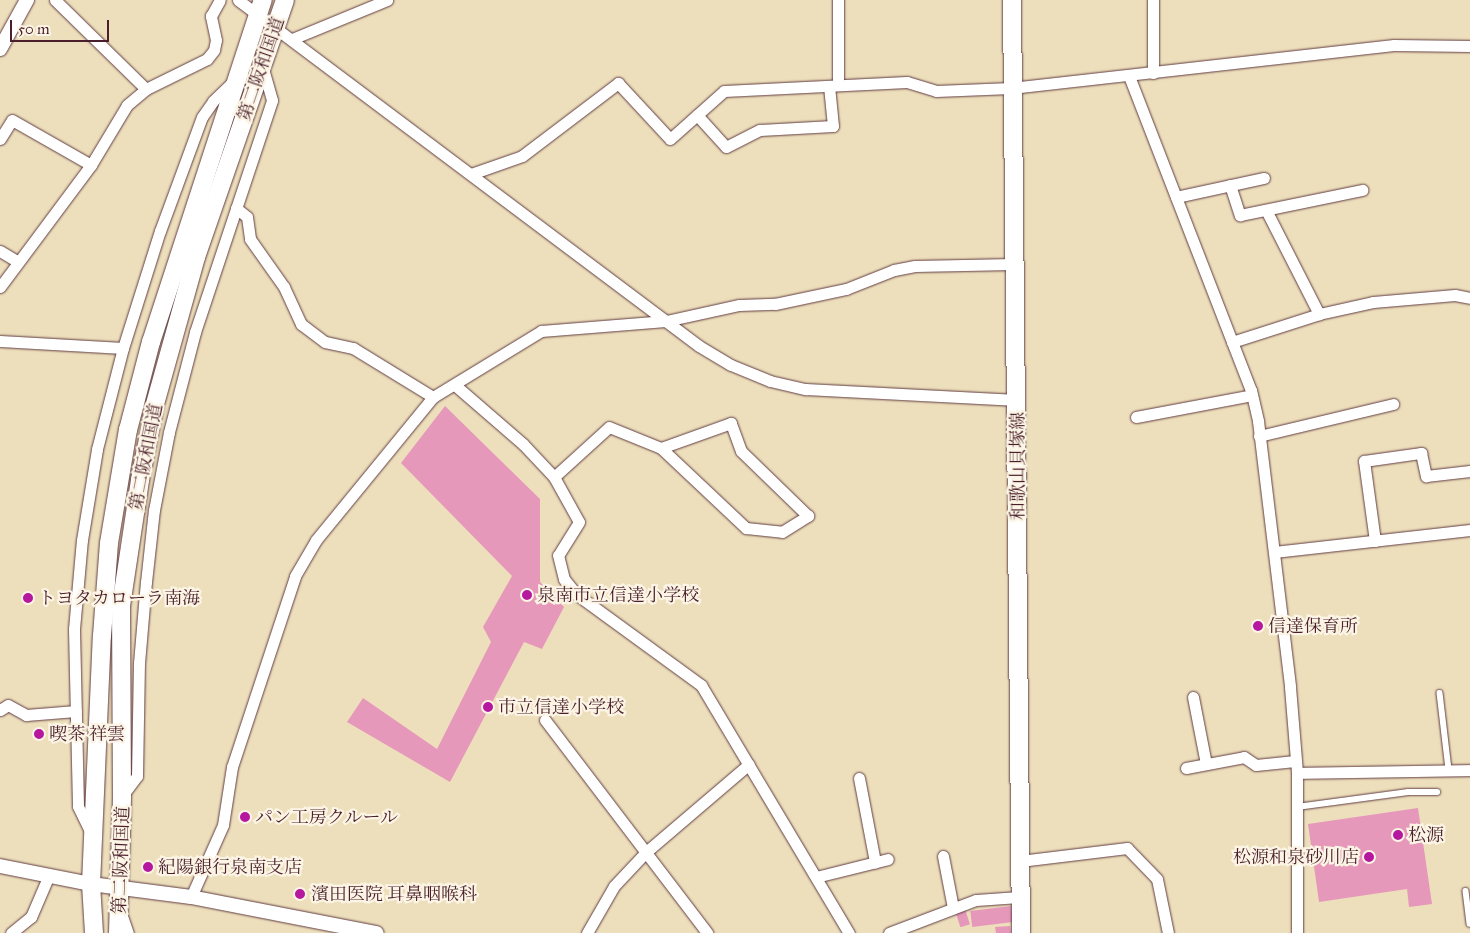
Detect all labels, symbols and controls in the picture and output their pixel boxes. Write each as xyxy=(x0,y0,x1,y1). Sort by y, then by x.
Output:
scale bar xyxy=(12,10,111,42)
street label: 第二阪和国道 xyxy=(233,14,289,124)
text: 50 m xyxy=(18,20,50,38)
street label: 第二阪和国道 xyxy=(125,402,167,512)
street label: 和歌山貝塚線 xyxy=(1007,412,1029,520)
place label: 泉南市立信達小学校 xyxy=(537,584,699,606)
place label: トヨタカローラ南海 xyxy=(38,587,200,609)
marker: 泉南市立信達小学校 xyxy=(521,589,533,601)
marker: トヨタカローラ南海 xyxy=(22,592,34,604)
place label: 信達保育所 xyxy=(1268,615,1358,637)
marker: 信達保育所 xyxy=(1252,620,1264,632)
place label: 市立信達小学校 xyxy=(498,696,624,718)
marker: 市立信達小学校 xyxy=(482,701,494,713)
place label: 喫茶 祥雲 xyxy=(49,723,125,745)
marker: 喫茶 祥雲 xyxy=(33,728,45,740)
street label: 第二阪和国道 xyxy=(108,806,134,914)
place label: パン工房クルール xyxy=(255,806,399,828)
marker: パン工房クルール xyxy=(239,811,251,823)
place label: 松源 xyxy=(1408,824,1444,846)
marker: 松源 xyxy=(1392,829,1404,841)
place label: 松源和泉砂川店 xyxy=(1233,846,1359,868)
marker: 松源和泉砂川店 xyxy=(1363,851,1375,863)
place label: 紀陽銀行泉南支店 xyxy=(158,856,302,878)
marker: 紀陽銀行泉南支店 xyxy=(142,861,154,873)
place label: 濱田医院 耳鼻咽喉科 xyxy=(311,883,477,905)
marker: 濱田医院 耳鼻咽喉科 xyxy=(293,887,307,901)

